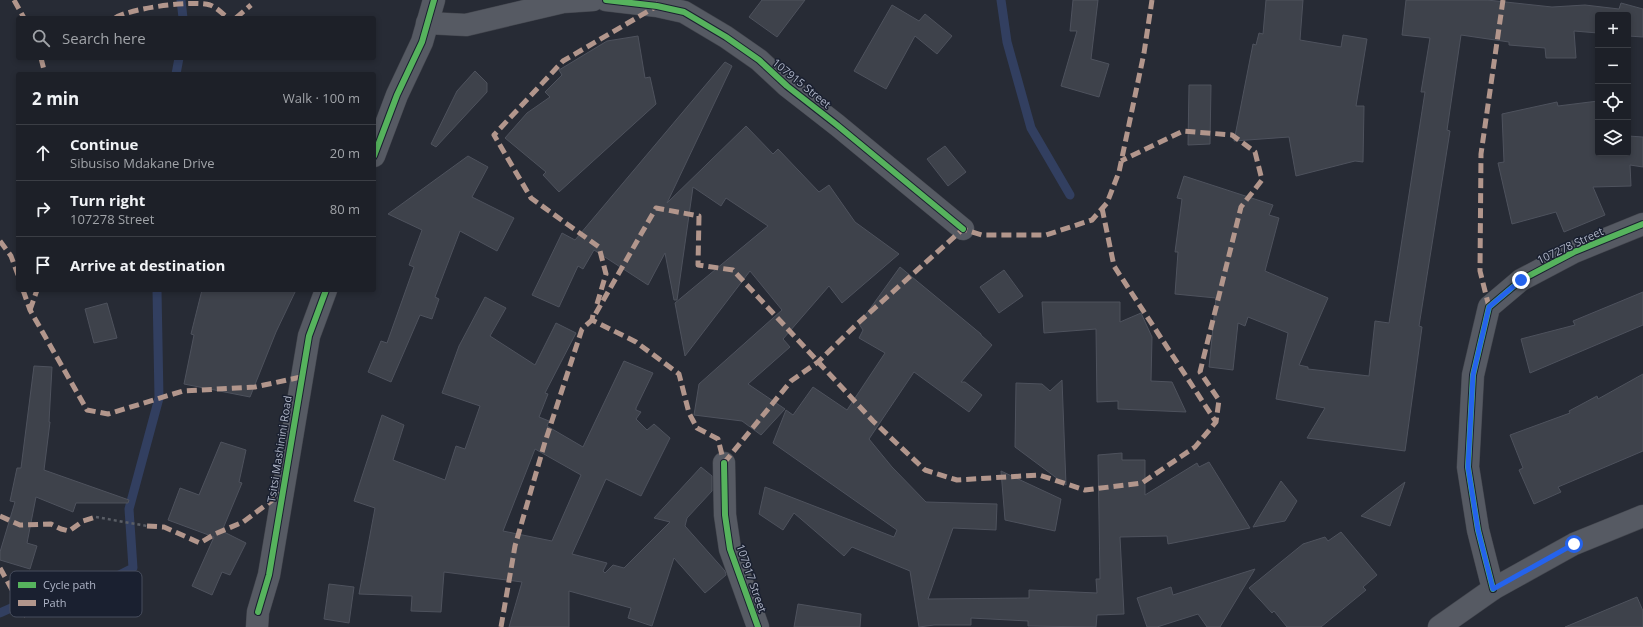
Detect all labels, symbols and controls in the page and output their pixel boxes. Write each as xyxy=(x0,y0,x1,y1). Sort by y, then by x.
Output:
map controls xyxy=(1595,12,1631,156)
button: + xyxy=(1595,12,1631,48)
search box xyxy=(16,16,376,60)
icon: search xyxy=(30,27,52,49)
text: Search here xyxy=(62,28,146,48)
button: − xyxy=(1595,48,1631,84)
street label: 107915 Street xyxy=(770,55,834,111)
button: locate xyxy=(1595,84,1631,120)
text: 2 min xyxy=(32,87,79,110)
text: Walk · 100 m xyxy=(283,89,360,107)
button: layers xyxy=(1595,120,1631,156)
text: Continue xyxy=(70,134,138,154)
icon: ahead xyxy=(32,142,54,164)
text: 20 m xyxy=(330,144,360,162)
text: Sibusiso Mdakane Drive xyxy=(70,154,215,172)
text: Turn right xyxy=(70,190,145,210)
icon: right xyxy=(32,198,54,220)
text: 80 m xyxy=(330,200,360,218)
text: 107278 Street xyxy=(70,210,154,228)
street label: 107278 Street xyxy=(1535,223,1606,267)
icon: arrive xyxy=(32,254,54,276)
text: Arrive at destination xyxy=(70,255,225,275)
route end xyxy=(1512,271,1530,289)
street label: Tsitsi Mashinini Road xyxy=(263,395,295,503)
route start xyxy=(1565,535,1583,553)
street label: 107917 Street xyxy=(733,542,771,614)
legend xyxy=(10,571,142,617)
text: Cycle path xyxy=(43,577,96,592)
text: Path xyxy=(43,595,66,610)

